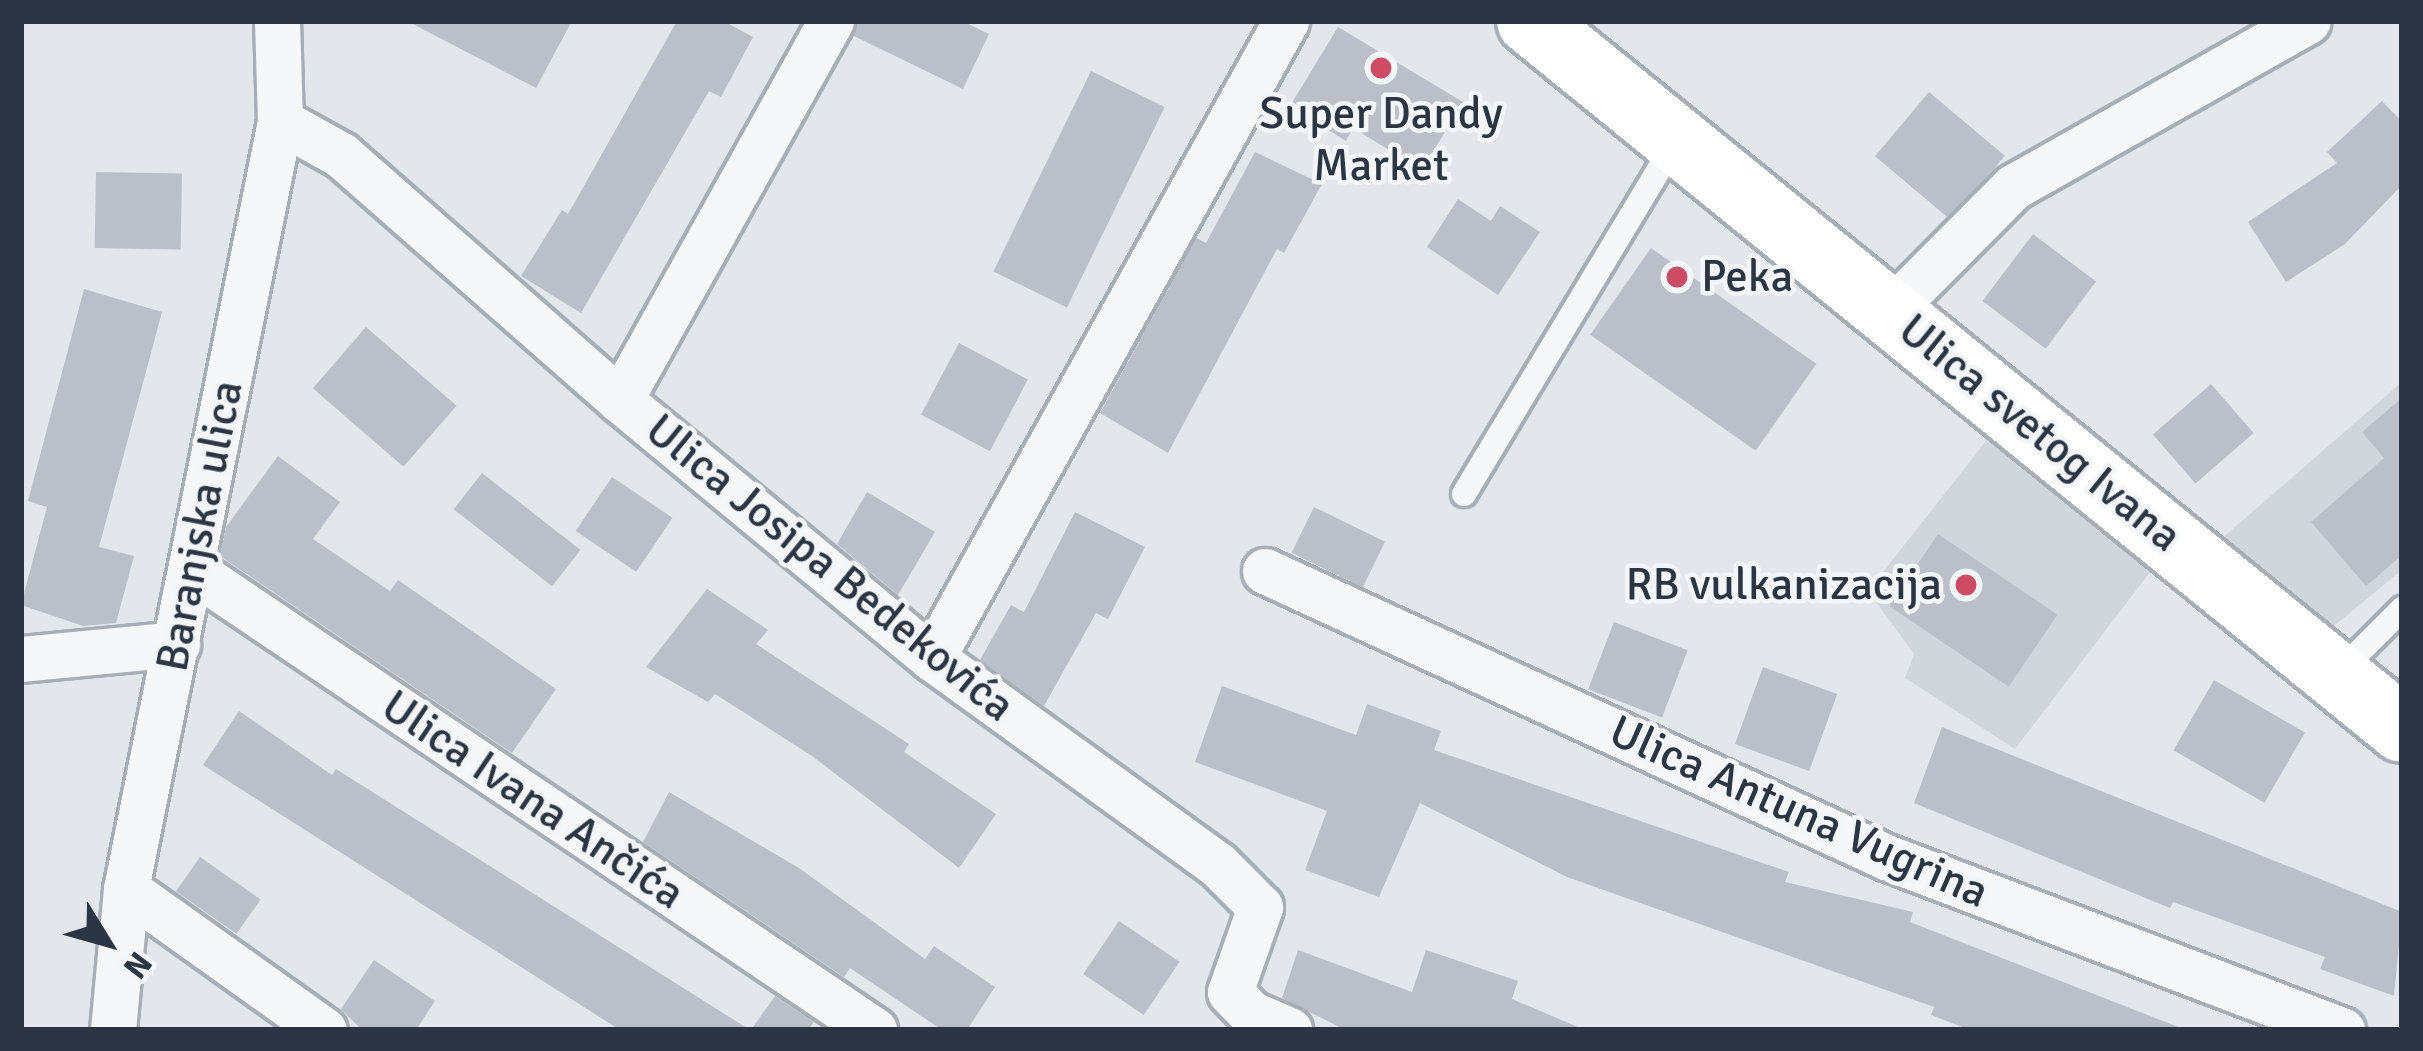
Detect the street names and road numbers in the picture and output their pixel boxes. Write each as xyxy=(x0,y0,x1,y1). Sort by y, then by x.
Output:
street label: Ulica svetog Ivana xyxy=(1888,303,2192,563)
street label: Baranjska ulica xyxy=(145,376,255,676)
street label: Ulica Josipa Bedekovića xyxy=(635,403,1025,733)
street label: Ulica Ivana Ančića xyxy=(372,679,694,921)
street label: Ulica Antuna Vugrina xyxy=(1601,704,1997,920)

